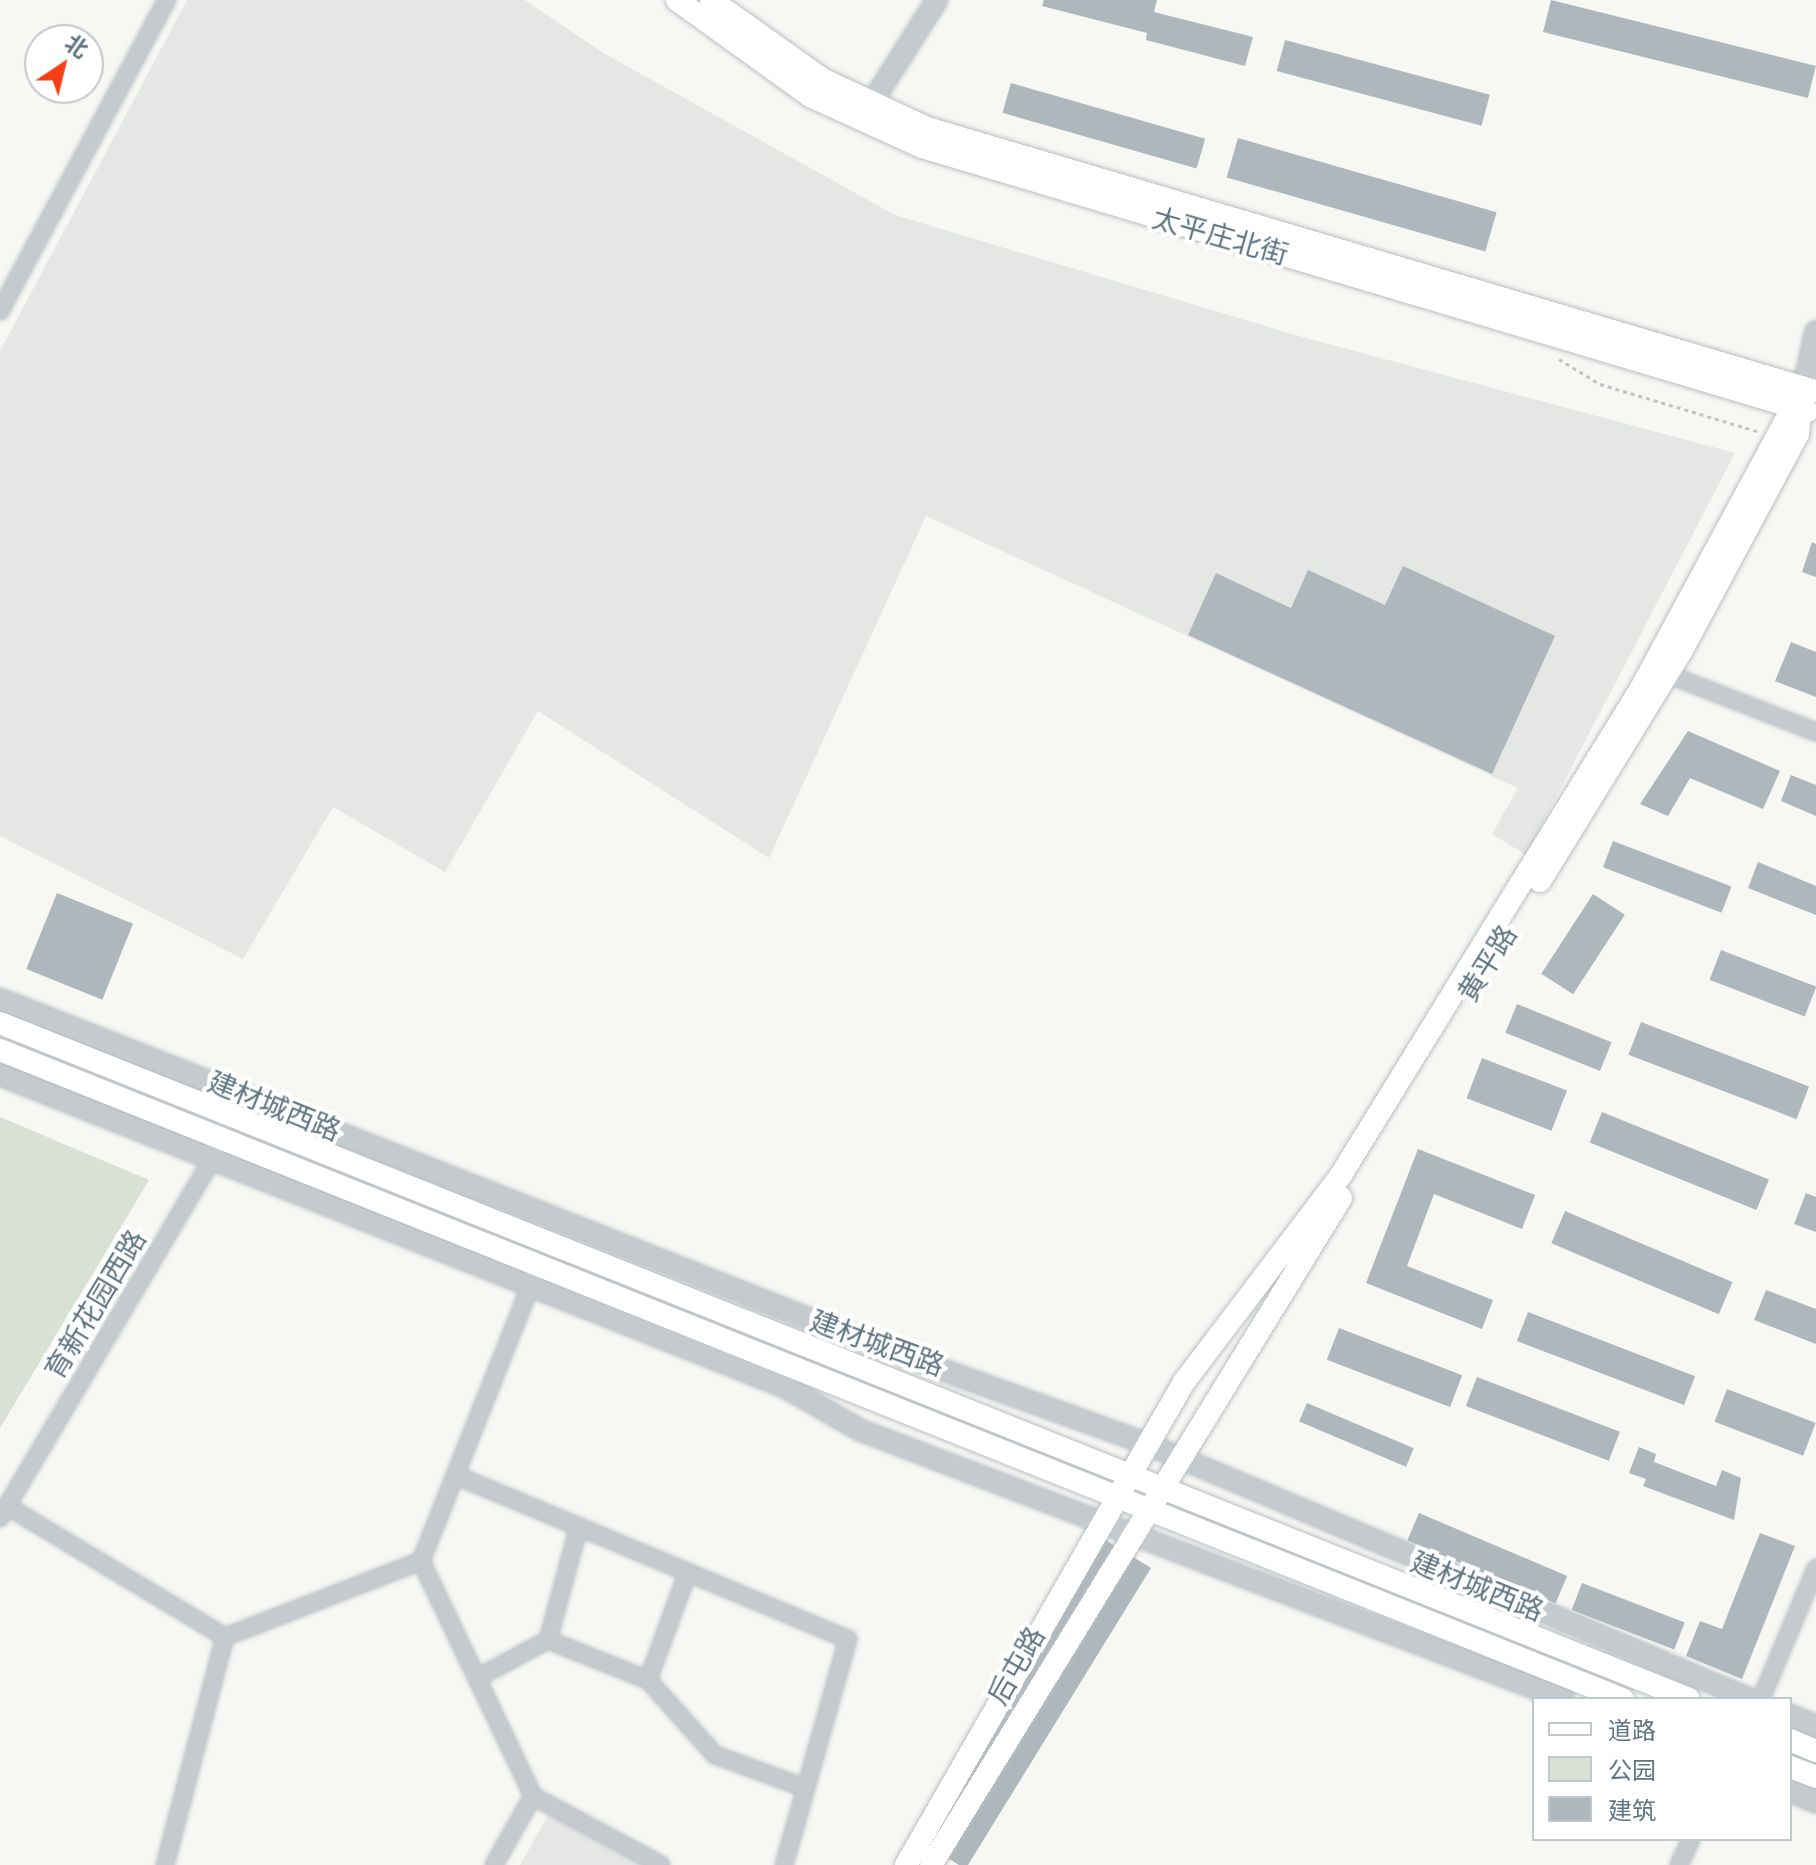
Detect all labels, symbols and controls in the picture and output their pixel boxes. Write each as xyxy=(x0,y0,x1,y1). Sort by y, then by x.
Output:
north arrow xyxy=(24,24,104,104)
text: 北 xyxy=(58,27,95,65)
street label: 太平庄北街 xyxy=(1148,202,1292,272)
street label: 黄平路 xyxy=(1451,919,1525,1009)
street label: 建材城西路 xyxy=(203,1065,345,1149)
street label: 育新花园西路 xyxy=(38,1224,154,1386)
street label: 建材城西路 xyxy=(805,1304,949,1384)
street label: 建材城西路 xyxy=(1406,1545,1548,1629)
street label: 后屯路 xyxy=(981,1621,1053,1711)
legend xyxy=(1532,1697,1792,1841)
text: 道路 xyxy=(1608,1713,1656,1748)
text: 公园 xyxy=(1608,1753,1656,1788)
text: 建筑 xyxy=(1608,1793,1656,1828)

